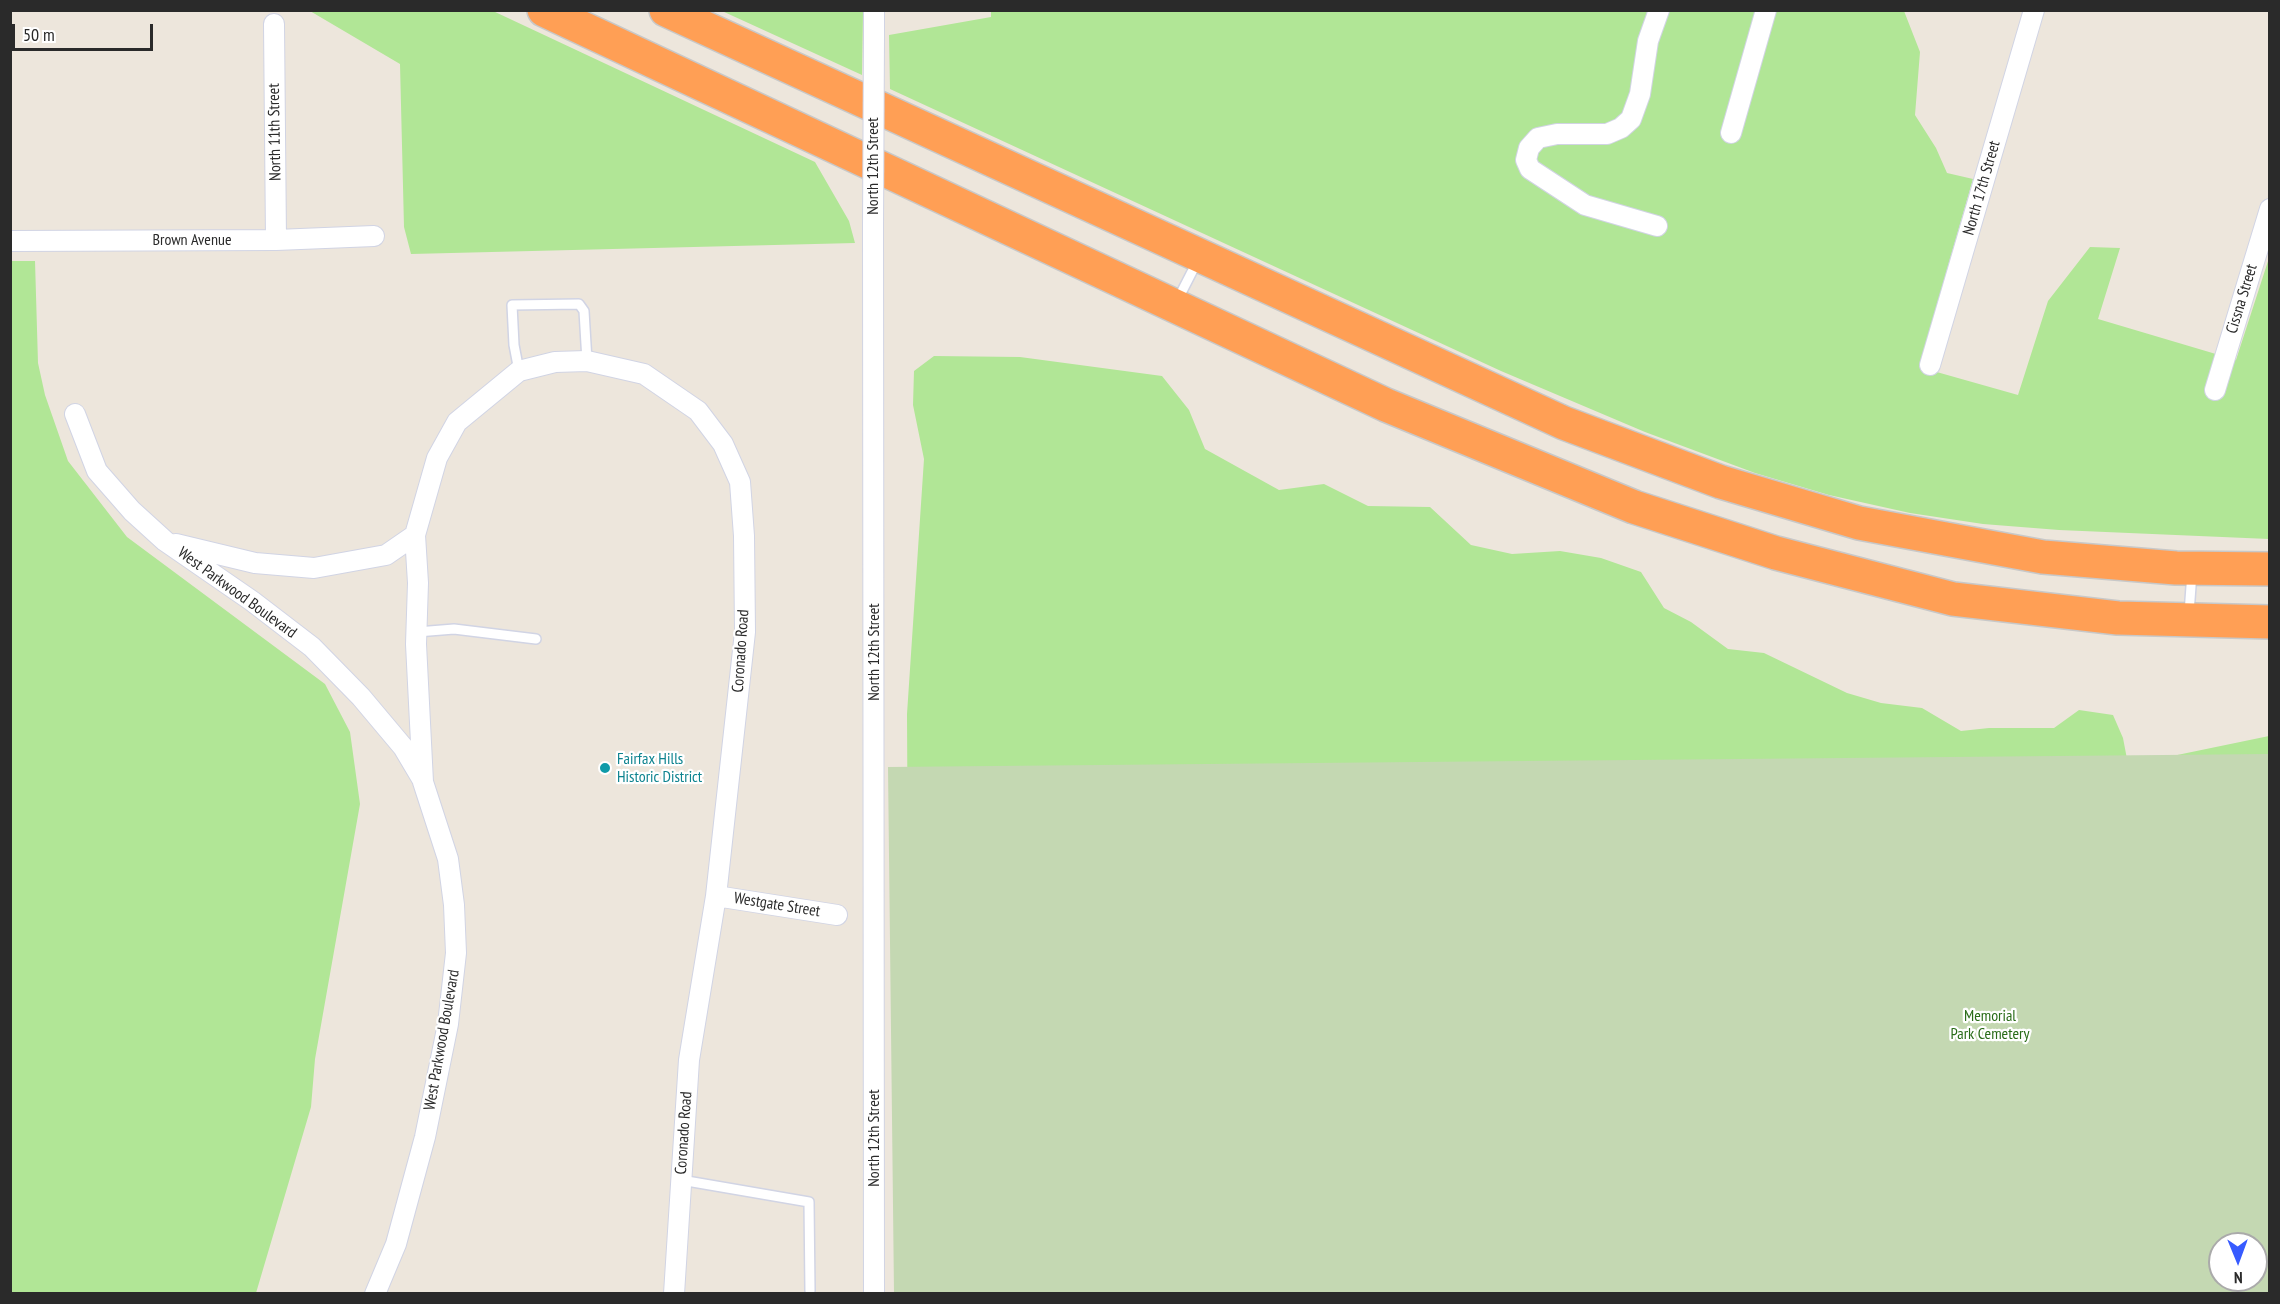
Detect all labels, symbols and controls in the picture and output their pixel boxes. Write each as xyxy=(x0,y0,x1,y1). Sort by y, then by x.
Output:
scale bar xyxy=(15,12,156,50)
text: 50 m xyxy=(23,23,55,46)
street label: North 11th Street xyxy=(265,83,285,181)
street label: North 12th Street xyxy=(863,117,883,215)
street label: North 17th Street xyxy=(1959,139,2005,237)
street label: Brown Avenue xyxy=(152,230,232,250)
street label: Cissna Street xyxy=(2222,262,2262,336)
street label: West Parkwood Boulevard xyxy=(174,543,300,643)
street label: North 12th Street xyxy=(864,603,884,701)
street label: Coronado Road xyxy=(729,609,753,693)
place label: Fairfax Hills Historic District xyxy=(617,749,702,787)
marker: Fairfax Hills Historic District xyxy=(598,761,612,775)
street label: Westgate Street xyxy=(732,889,822,921)
street label: West Parkwood Boulevard xyxy=(420,968,464,1112)
park label: Memorial Park Cemetery xyxy=(1951,1006,2029,1044)
street label: North 12th Street xyxy=(864,1089,884,1187)
street label: Coronado Road xyxy=(672,1091,696,1175)
north arrow xyxy=(2208,1232,2268,1292)
text: N xyxy=(2234,1268,2243,1288)

